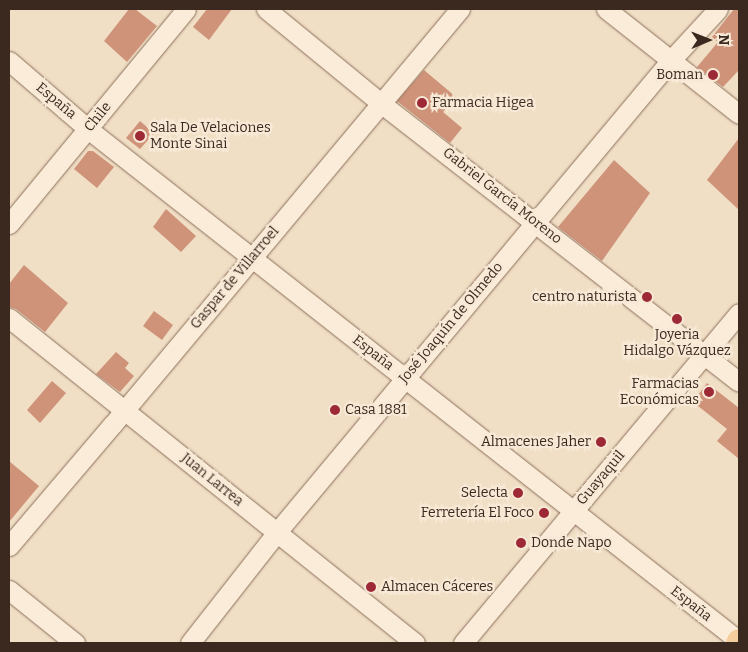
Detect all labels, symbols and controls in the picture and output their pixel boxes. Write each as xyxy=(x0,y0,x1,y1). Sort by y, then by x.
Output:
north arrow xyxy=(683,15,733,65)
text: N xyxy=(715,34,732,45)
place label: Boman xyxy=(656,67,703,83)
marker: Boman xyxy=(707,69,719,81)
street label: España xyxy=(32,79,80,123)
place label: Farmacia Higea xyxy=(432,95,534,111)
marker: Farmacia Higea xyxy=(416,97,428,109)
street label: Chile xyxy=(81,99,115,135)
place label: Sala De Velaciones Monte Sinai xyxy=(150,120,271,152)
marker: Sala De Velaciones Monte Sinai xyxy=(134,130,146,142)
street label: Gabriel García Moreno xyxy=(439,144,565,248)
street label: Gaspar de Villarroel xyxy=(187,223,283,333)
street label: José Joaquín de Olmedo xyxy=(395,259,507,387)
place label: centro naturista xyxy=(532,289,637,305)
marker: centro naturista xyxy=(641,291,653,303)
marker: Joyeria Hidalgo Vázquez xyxy=(671,313,683,325)
place label: Joyeria Hidalgo Vázquez xyxy=(623,327,731,360)
street label: España xyxy=(349,332,397,374)
place label: Farmacias Económicas xyxy=(620,376,699,408)
marker: Farmacias Económicas xyxy=(703,386,715,398)
place label: Casa 1881 xyxy=(345,402,407,418)
marker: Casa 1881 xyxy=(329,404,341,416)
place label: Almacenes Jaher xyxy=(481,434,591,450)
marker: Almacenes Jaher xyxy=(595,436,607,448)
street label: Guayaquil xyxy=(573,447,629,509)
street label: Juan Larrea xyxy=(178,450,246,510)
place label: Selecta xyxy=(461,485,508,501)
marker: Selecta xyxy=(512,487,524,499)
place label: Ferretería El Foco xyxy=(421,505,534,521)
marker: Ferretería El Foco xyxy=(538,507,550,519)
place label: Donde Napo xyxy=(531,535,612,551)
marker: Donde Napo xyxy=(515,537,527,549)
place label: Almacen Cáceres xyxy=(381,579,493,595)
marker: Almacen Cáceres xyxy=(365,581,377,593)
street label: España xyxy=(667,583,715,625)

